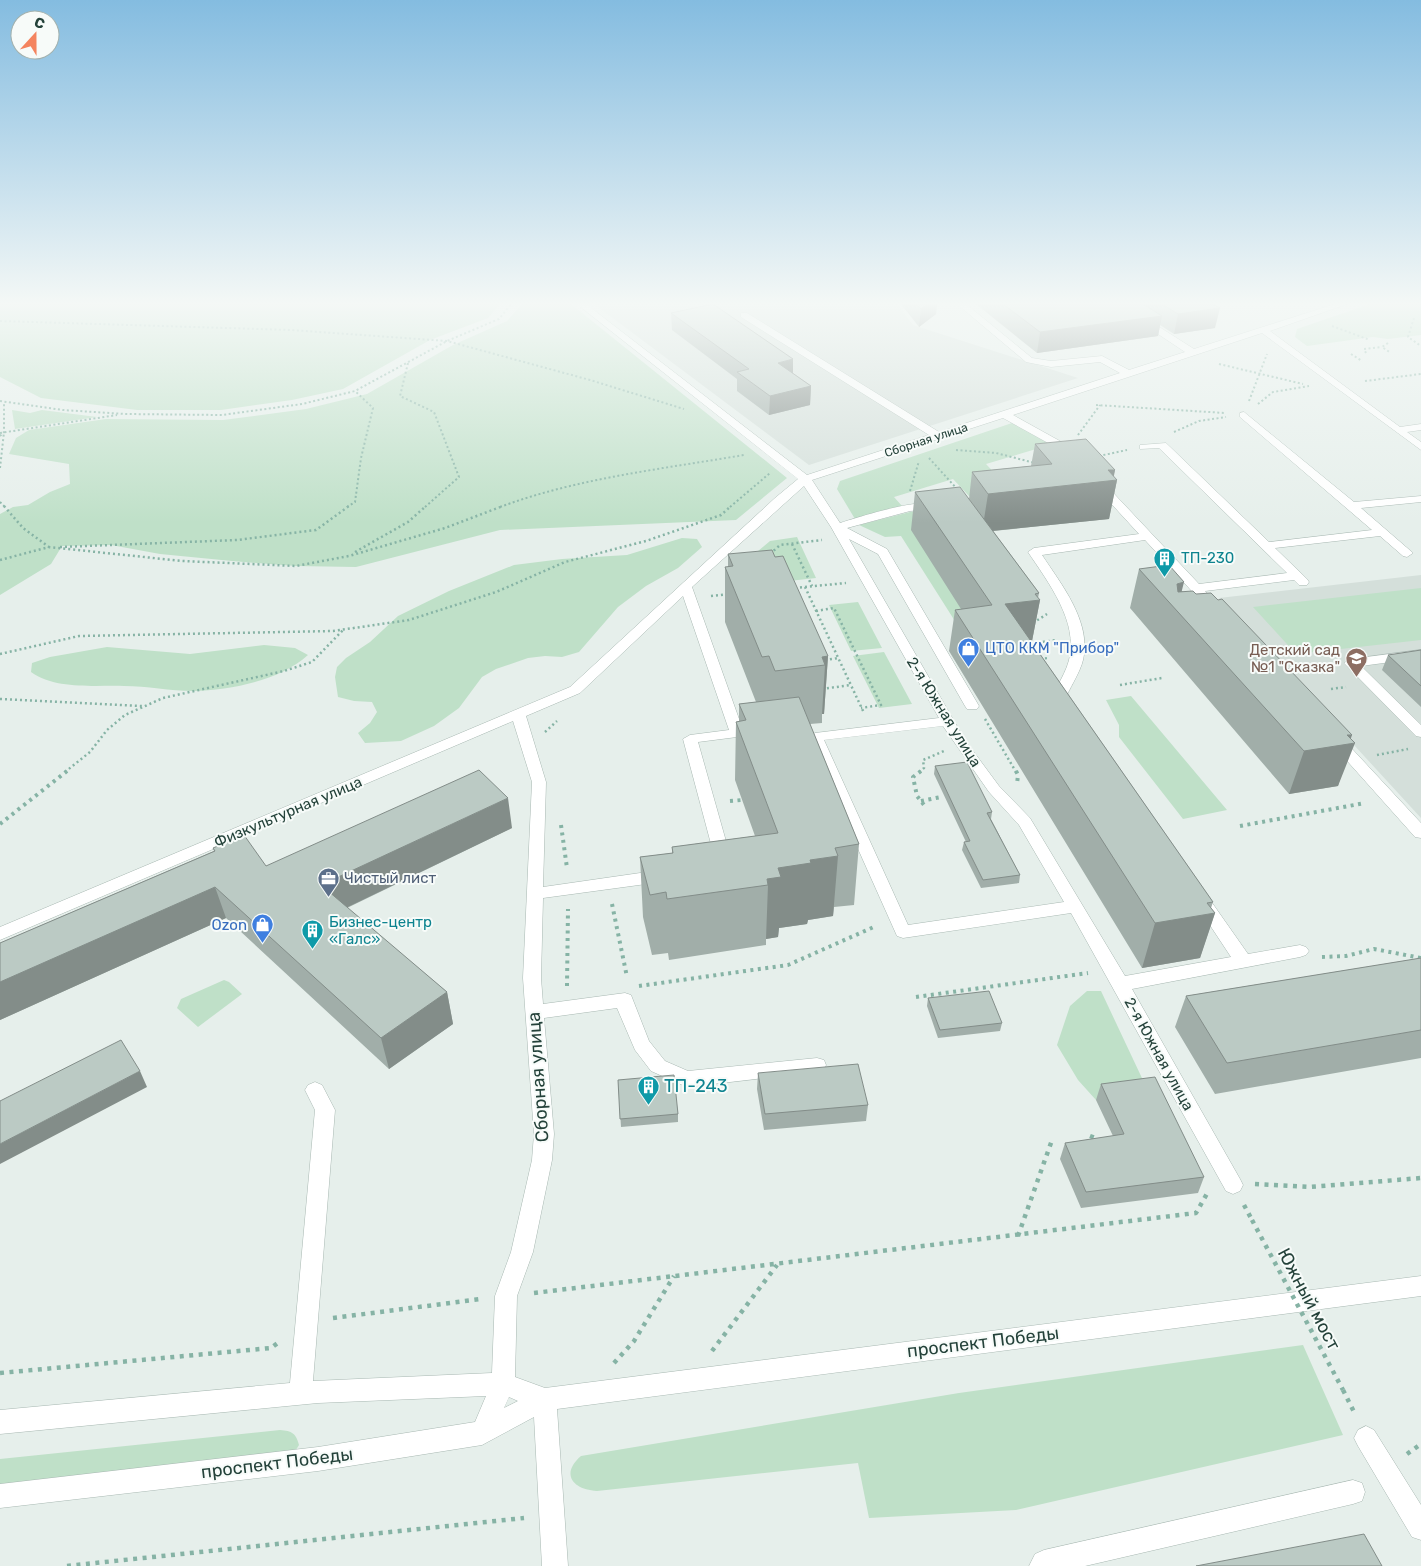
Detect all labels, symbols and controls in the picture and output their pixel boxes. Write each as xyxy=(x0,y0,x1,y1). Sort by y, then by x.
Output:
north arrow xyxy=(10,10,60,60)
text: С xyxy=(32,14,47,33)
street label: Сборная улица xyxy=(882,420,970,460)
building icon: ТП-230 xyxy=(1153,546,1177,577)
place label: ТП-230 xyxy=(1181,549,1234,567)
shop icon: ЦТО ККМ "Прибор" xyxy=(957,636,981,667)
place label: ЦТО ККМ "Прибор" xyxy=(985,639,1119,657)
place label: Детский сад №1 "Сказка" xyxy=(1249,641,1340,676)
school or university icon: Детский сад №1 "Сказка" xyxy=(1344,647,1368,678)
street label: 2-я Южная улица xyxy=(903,654,985,770)
street label: Физкультурная улица xyxy=(211,773,365,851)
office icon: Чистый лист xyxy=(316,866,340,897)
place label: Чистый лист xyxy=(344,869,436,887)
shop icon: Ozon xyxy=(251,913,275,944)
place label: Бизнес-центр «Галс» xyxy=(329,913,432,948)
place label: Ozon xyxy=(212,916,247,934)
building icon: Бизнес-центр «Галс» xyxy=(301,919,325,950)
street label: 2-я Южная улица xyxy=(1121,994,1197,1114)
street label: Сборная улица xyxy=(522,1011,554,1143)
building icon: ТП-243 xyxy=(636,1074,660,1105)
place label: ТП-243 xyxy=(664,1075,728,1097)
street label: Южный мост xyxy=(1273,1244,1345,1354)
street label: проспект Победы xyxy=(906,1322,1060,1362)
street label: проспект Победы xyxy=(200,1443,354,1483)

